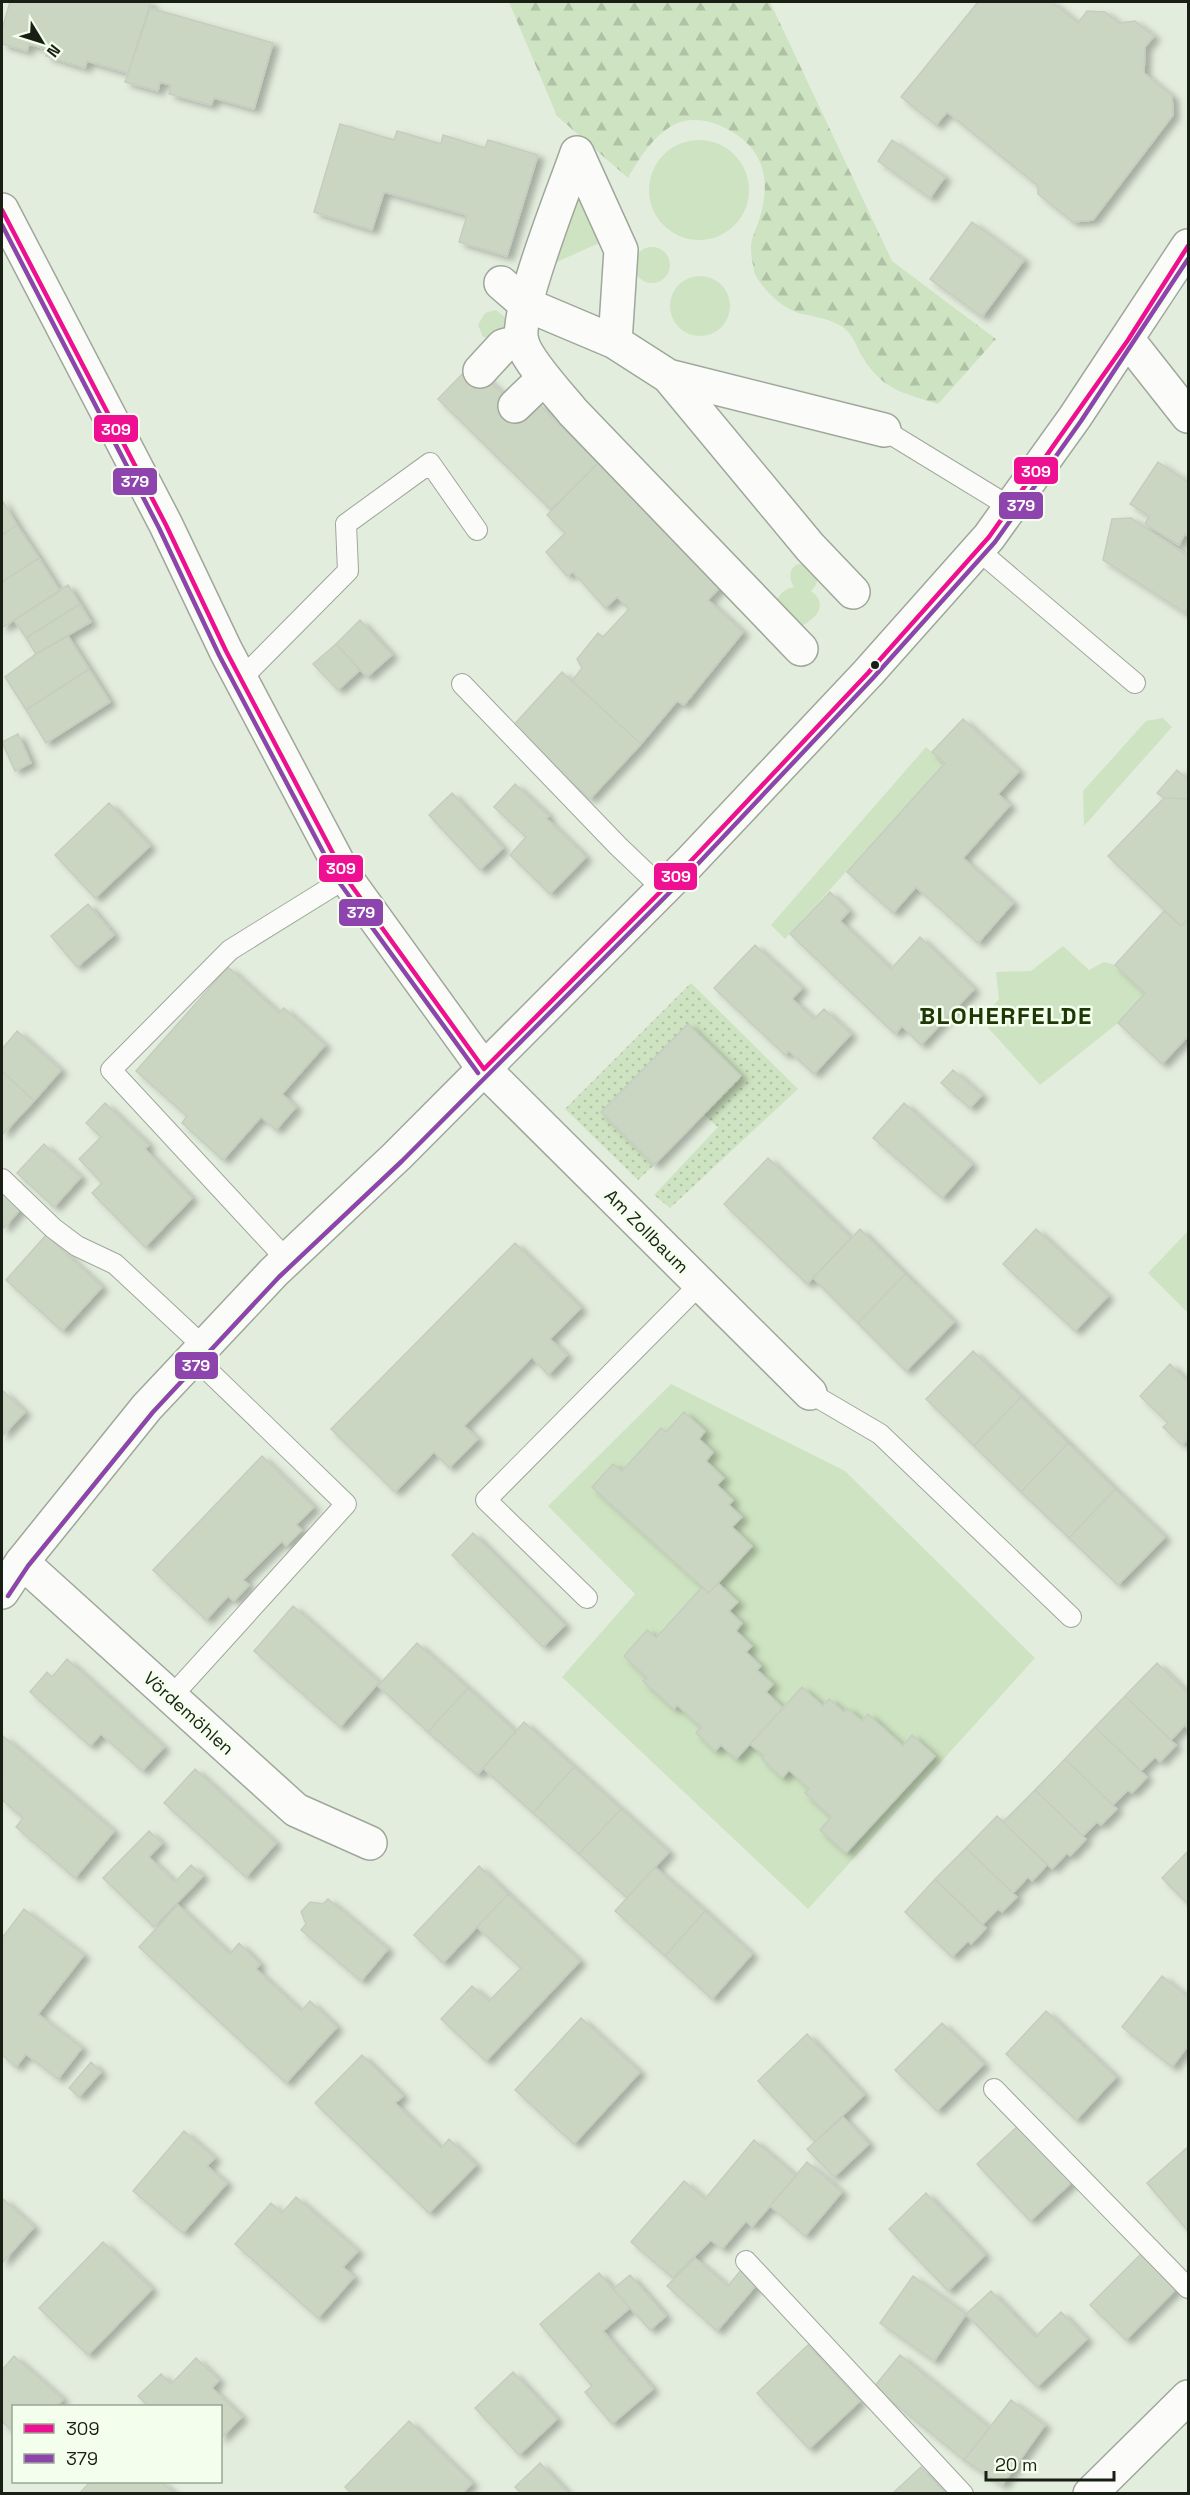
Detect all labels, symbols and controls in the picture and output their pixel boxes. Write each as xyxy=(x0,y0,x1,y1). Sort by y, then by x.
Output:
north arrow xyxy=(12,12,72,72)
text: N xyxy=(42,40,65,62)
line badge: 309 xyxy=(93,414,139,443)
text: 309 xyxy=(101,419,131,440)
line badge: 309 xyxy=(1013,456,1059,485)
text: 309 xyxy=(1021,461,1051,482)
line badge: 379 xyxy=(112,467,158,496)
text: 379 xyxy=(121,471,149,492)
line badge: 379 xyxy=(998,491,1044,520)
text: 379 xyxy=(1007,495,1035,516)
unlabelled marker xyxy=(869,659,881,671)
line badge: 309 xyxy=(318,854,364,883)
text: 309 xyxy=(326,858,356,879)
line badge: 309 xyxy=(653,862,698,891)
text: 309 xyxy=(661,866,691,887)
line badge: 379 xyxy=(338,898,384,927)
text: 379 xyxy=(347,902,375,923)
district label: BLOHERFELDE xyxy=(919,1000,1093,1031)
street label: Am Zollbaum xyxy=(600,1184,694,1278)
line badge: 379 xyxy=(174,1351,219,1380)
text: 379 xyxy=(182,1355,210,1376)
street label: Vördemöhlen xyxy=(139,1666,239,1760)
legend xyxy=(12,2405,222,2483)
text: 309 xyxy=(66,2417,99,2440)
scale bar xyxy=(986,2444,1114,2482)
text: 379 xyxy=(66,2447,98,2470)
text: 20 m xyxy=(995,2453,1038,2476)

